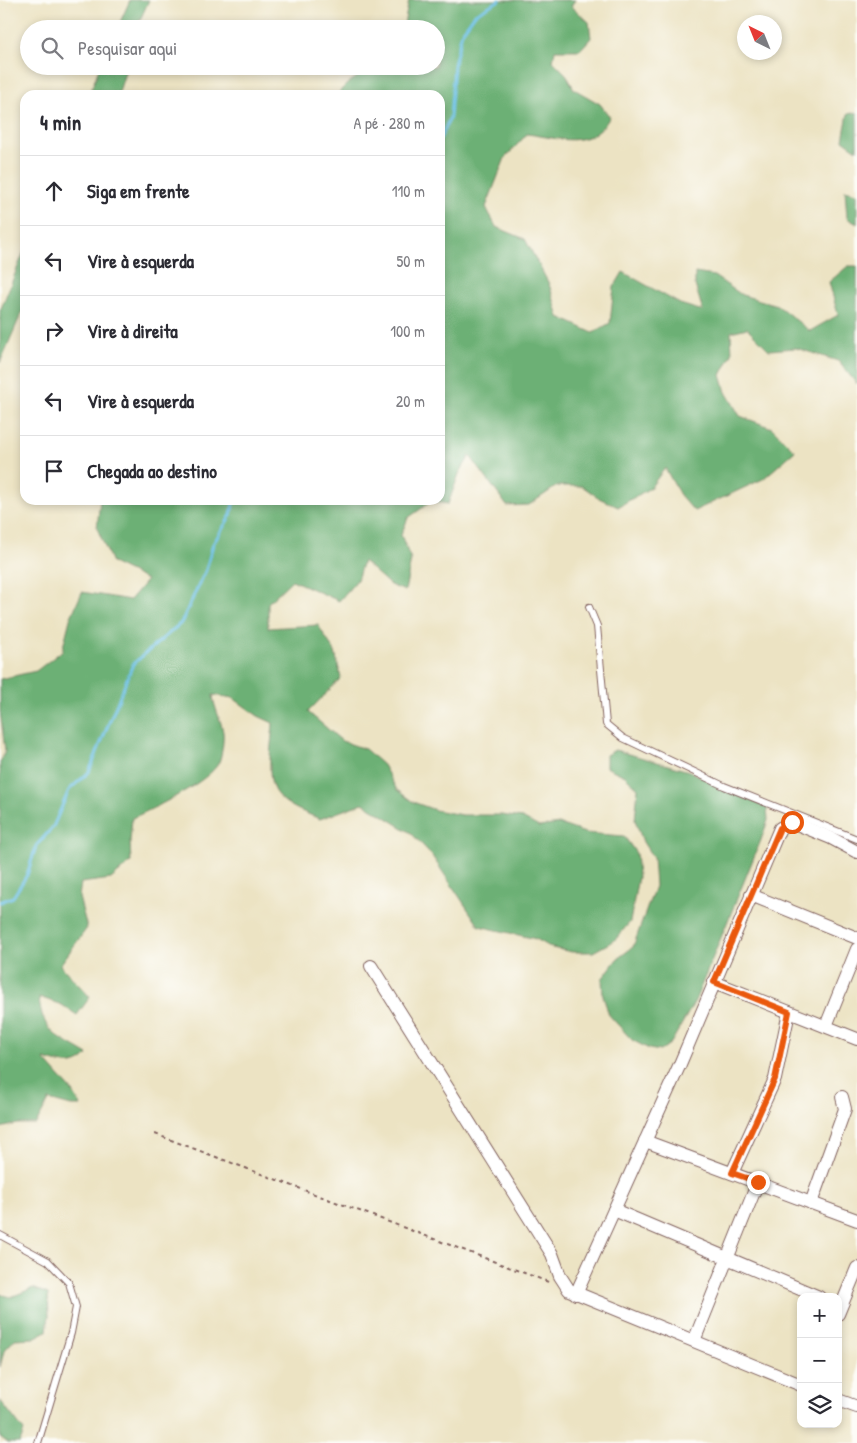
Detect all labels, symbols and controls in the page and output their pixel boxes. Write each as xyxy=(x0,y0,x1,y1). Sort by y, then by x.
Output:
north arrow xyxy=(737,15,782,60)
search box xyxy=(20,20,445,75)
icon: search xyxy=(38,34,66,62)
text: Pesquisar aqui xyxy=(78,35,177,61)
text: 4 min xyxy=(40,108,81,137)
text: A pé · 280 m xyxy=(354,112,425,134)
icon: ahead xyxy=(40,177,68,205)
text: Siga em frente xyxy=(87,178,190,204)
text: 110 m xyxy=(392,180,425,202)
icon: left xyxy=(40,247,68,275)
text: Vire à esquerda xyxy=(87,248,194,274)
text: 50 m xyxy=(397,250,425,272)
icon: right xyxy=(40,317,68,345)
text: Vire à direita xyxy=(87,318,178,344)
text: 100 m xyxy=(390,320,425,342)
icon: left xyxy=(40,387,68,415)
text: Vire à esquerda xyxy=(87,388,194,414)
text: 20 m xyxy=(396,390,425,412)
icon: arrive xyxy=(40,457,68,485)
text: Chegada ao destino xyxy=(87,458,217,484)
route start xyxy=(781,811,804,834)
route end xyxy=(747,1171,770,1194)
map controls xyxy=(797,1293,842,1428)
button: + xyxy=(797,1293,842,1338)
button: − xyxy=(797,1338,842,1383)
button: layers xyxy=(797,1383,842,1428)

